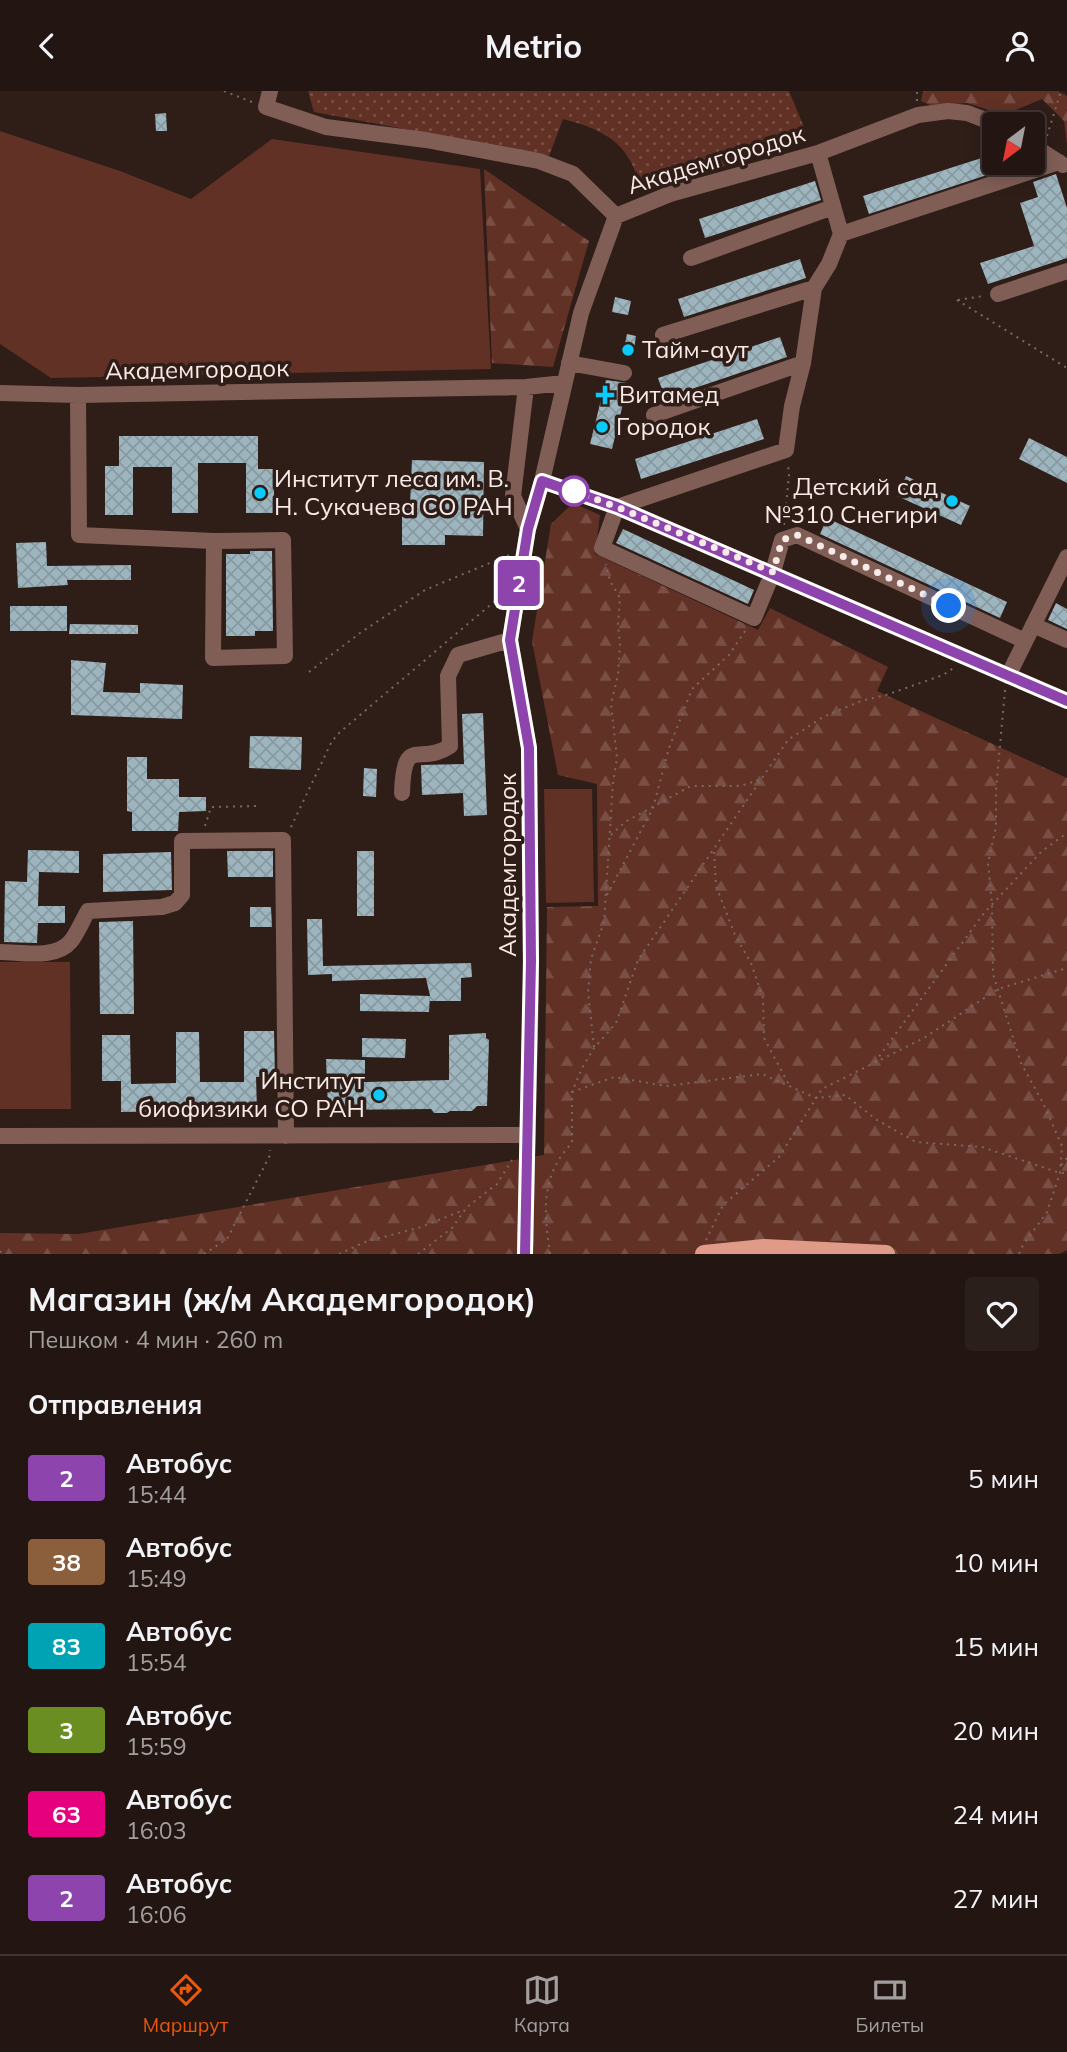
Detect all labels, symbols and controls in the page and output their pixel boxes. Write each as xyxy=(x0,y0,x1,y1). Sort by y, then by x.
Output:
text: Metrio xyxy=(485,26,582,66)
icon: back xyxy=(28,27,66,65)
icon: person xyxy=(1001,27,1039,65)
north arrow xyxy=(982,112,1045,175)
map controls xyxy=(982,112,1045,175)
street label: Академгородок xyxy=(623,118,808,200)
place label: Тайм-аут xyxy=(642,334,749,364)
marker: Тайм-аут xyxy=(620,342,636,358)
street label: Академгородок xyxy=(105,352,289,386)
place label: Витамед xyxy=(619,379,719,409)
marker: Витамед xyxy=(597,387,613,403)
place label: Городок xyxy=(616,411,711,441)
marker: Городок xyxy=(594,419,610,435)
place label: Институт леса им. В. Н. Сукачева СО РАН xyxy=(274,463,513,521)
place label: Детский сад №310 Снегири xyxy=(765,471,938,529)
unlabelled marker xyxy=(559,476,589,506)
marker: Институт леса им. В. Н. Сукачева СО РАН xyxy=(252,485,268,501)
marker: Детский сад №310 Снегири xyxy=(944,493,960,509)
line badge: 2 xyxy=(496,560,542,606)
text: 2 xyxy=(512,568,526,598)
your location xyxy=(931,588,966,623)
street label: Академгородок xyxy=(492,773,522,957)
place label: Институт биофизики СО РАН xyxy=(138,1065,365,1123)
marker: Институт биофизики СО РАН xyxy=(371,1087,387,1103)
button: heart xyxy=(965,1277,1039,1351)
text: Магазин (ж/м Академгородок) xyxy=(28,1278,536,1319)
text: Пешком · 4 мин · 260 m xyxy=(28,1325,283,1354)
text: Отправления xyxy=(28,1388,202,1421)
text: Автобус xyxy=(126,1447,232,1480)
text: 5 мин xyxy=(968,1462,1039,1495)
text: 2 xyxy=(59,1463,74,1493)
text: 15:44 xyxy=(126,1480,186,1509)
text: Автобус xyxy=(126,1531,232,1564)
text: 10 мин xyxy=(952,1546,1039,1579)
text: 38 xyxy=(52,1547,81,1577)
text: 15:49 xyxy=(126,1564,186,1593)
text: Автобус xyxy=(126,1615,232,1648)
text: 15 мин xyxy=(952,1630,1039,1663)
text: 83 xyxy=(52,1631,81,1661)
text: 15:54 xyxy=(126,1648,186,1677)
text: Автобус xyxy=(126,1699,232,1732)
text: 20 мин xyxy=(952,1714,1039,1747)
text: 3 xyxy=(59,1715,74,1745)
text: 15:59 xyxy=(126,1732,186,1761)
text: Автобус xyxy=(126,1783,232,1816)
text: 24 мин xyxy=(952,1798,1039,1831)
text: 63 xyxy=(52,1799,81,1829)
text: 16:03 xyxy=(126,1816,186,1845)
text: Автобус xyxy=(126,1867,232,1900)
text: 27 мин xyxy=(952,1882,1039,1915)
text: 2 xyxy=(59,1883,74,1913)
text: 16:06 xyxy=(126,1900,186,1929)
tab: Маршрут xyxy=(143,1971,228,2037)
tab: Карта xyxy=(514,1971,570,2037)
tab: Билеты xyxy=(856,1971,924,2037)

